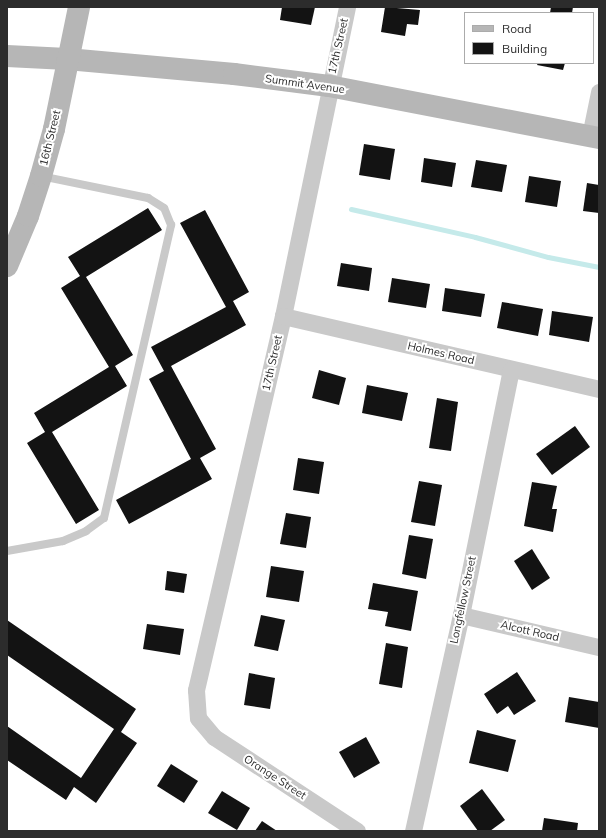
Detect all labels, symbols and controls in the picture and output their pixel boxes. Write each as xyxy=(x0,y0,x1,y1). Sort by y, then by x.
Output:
legend xyxy=(464,12,594,64)
street label: 17th Street xyxy=(325,17,351,75)
text: Road xyxy=(502,21,531,36)
text: Building xyxy=(502,41,547,56)
street label: Summit Avenue xyxy=(264,72,346,96)
street label: 16th Street xyxy=(37,109,63,167)
street label: 17th Street xyxy=(259,334,285,392)
street label: Holmes Road xyxy=(406,339,476,367)
street label: Longfellow Street xyxy=(447,555,479,645)
street label: Alcott Road xyxy=(499,618,561,644)
street label: Orange Street xyxy=(241,752,309,802)

